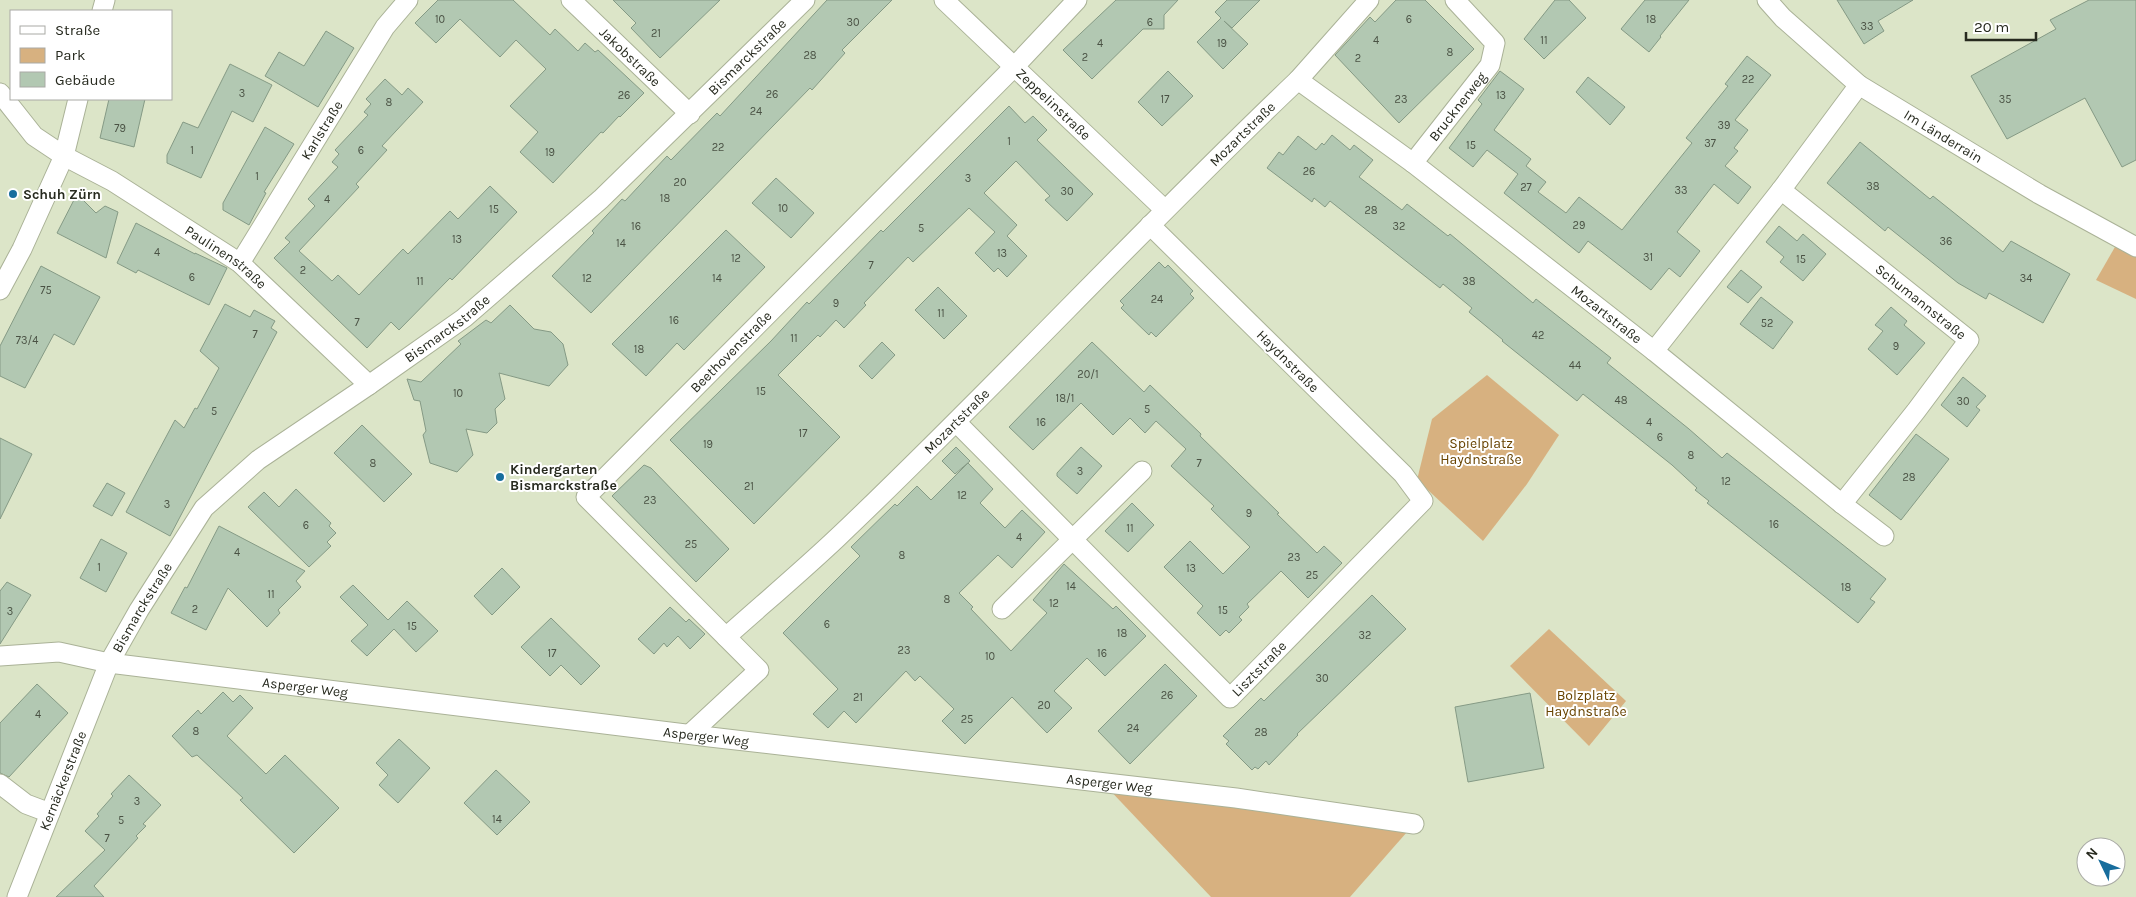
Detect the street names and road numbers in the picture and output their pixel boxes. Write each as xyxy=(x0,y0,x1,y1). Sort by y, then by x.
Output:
street label: Bismarckstraße xyxy=(705,15,790,99)
street label: Jakobstraße xyxy=(596,24,664,90)
street label: Zeppelinstraße xyxy=(1012,65,1094,144)
street label: Brucknerweg xyxy=(1425,69,1490,145)
street label: Karlstraße xyxy=(297,98,347,163)
street label: Mozartstraße xyxy=(1206,98,1279,170)
street label: Im Länderrain xyxy=(1901,106,1986,167)
street label: Paulinenstraße xyxy=(182,222,270,293)
street label: Schumannstraße xyxy=(1872,261,1970,343)
street label: Mozartstraße xyxy=(1567,281,1645,347)
street label: Bismarckstraße xyxy=(401,291,494,366)
street label: Beethovenstraße xyxy=(687,307,775,396)
street label: Haydnstraße xyxy=(1253,327,1322,396)
street label: Mozartstraße xyxy=(921,385,993,458)
street label: Bismarckstraße xyxy=(109,559,176,656)
street label: Lisztstraße xyxy=(1228,638,1290,700)
street label: Asperger Weg xyxy=(261,674,349,701)
street label: Asperger Weg xyxy=(662,723,750,750)
street label: Kernäckerstraße xyxy=(36,729,90,833)
street label: Asperger Weg xyxy=(1066,770,1153,797)

